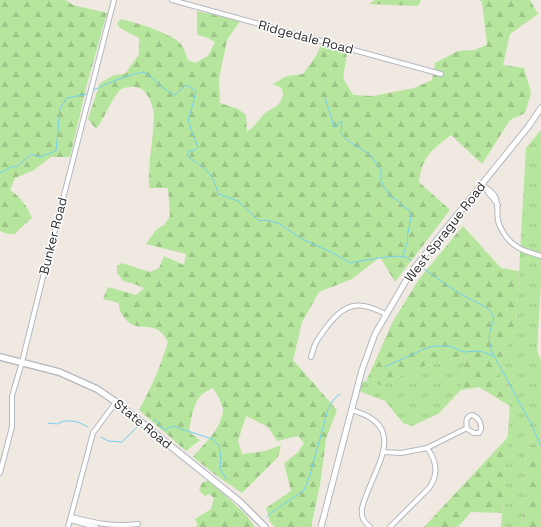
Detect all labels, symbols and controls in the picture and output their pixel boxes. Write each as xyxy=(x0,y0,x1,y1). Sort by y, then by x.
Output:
street label: Ridgedale Road xyxy=(257,16,355,58)
street label: West Sprague Road xyxy=(401,179,489,285)
street label: Bunker Road xyxy=(35,196,71,276)
street label: State Road xyxy=(111,395,175,453)

